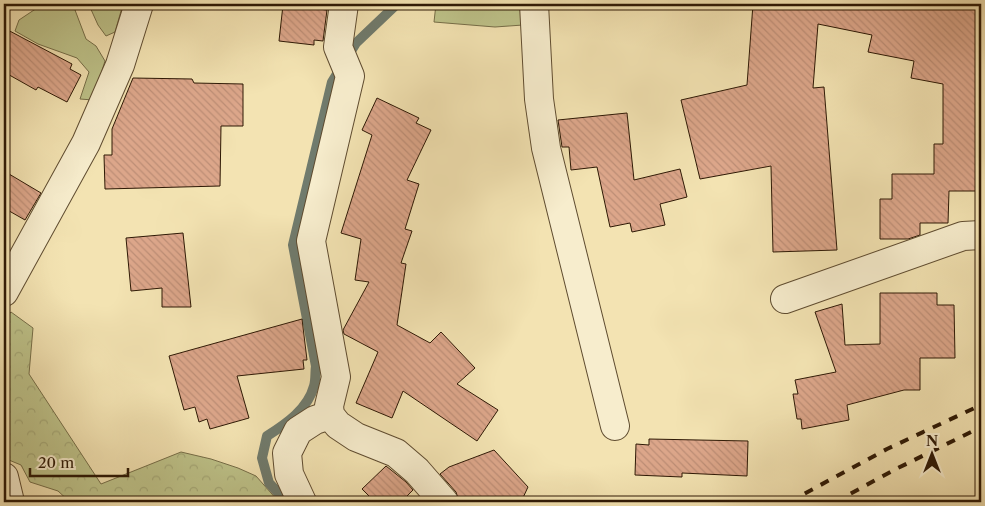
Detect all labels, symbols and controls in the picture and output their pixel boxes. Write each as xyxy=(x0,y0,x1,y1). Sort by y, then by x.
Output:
north arrow xyxy=(908,428,958,478)
text: N xyxy=(926,432,938,450)
scale bar xyxy=(30,446,128,478)
text: 20 m xyxy=(38,453,74,472)

